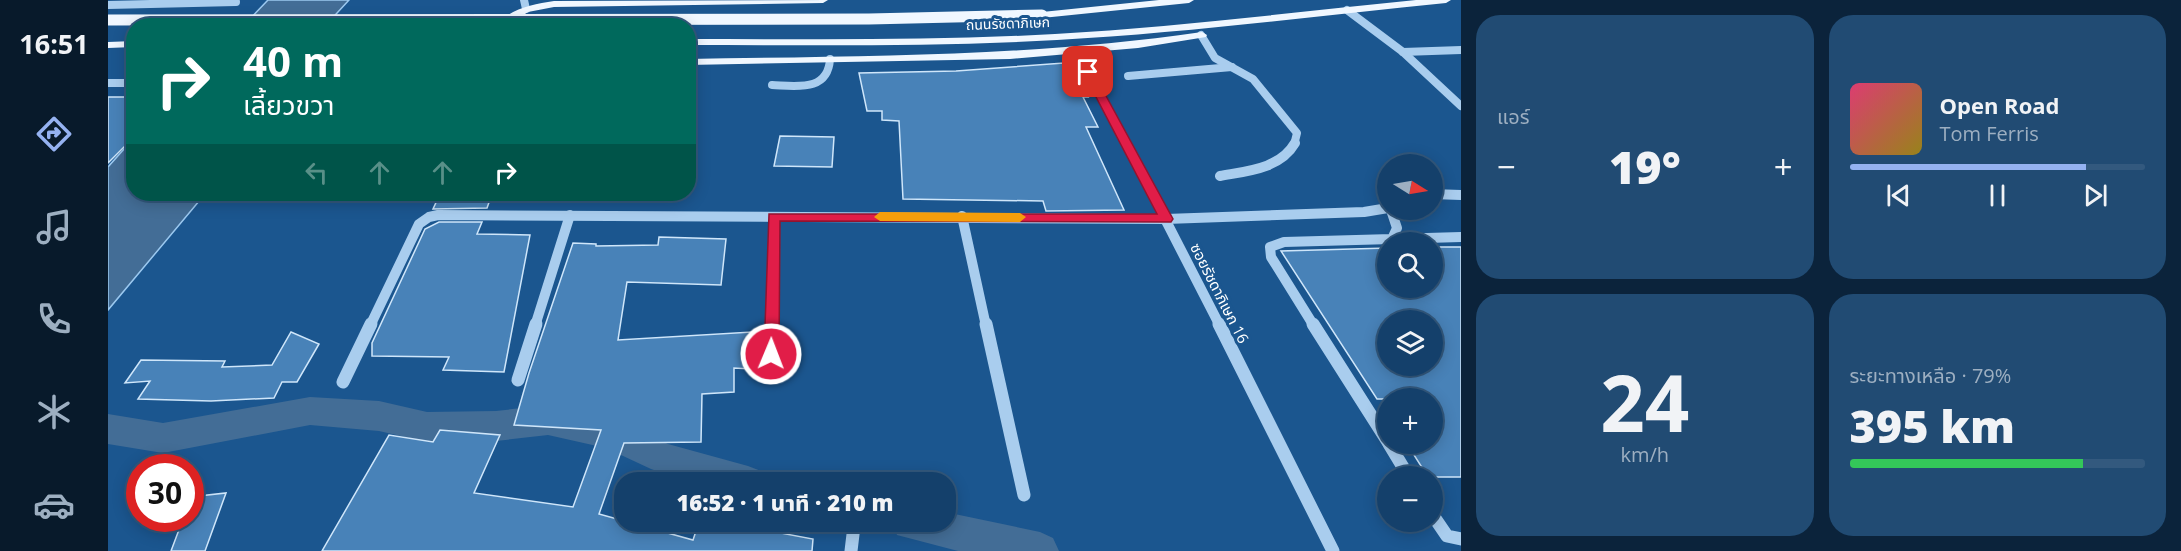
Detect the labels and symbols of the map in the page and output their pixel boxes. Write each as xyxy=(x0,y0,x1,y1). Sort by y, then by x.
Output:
street label: ถนนรัชดาภิเษก xyxy=(966,12,1050,34)
pin xyxy=(1062,46,1113,97)
north arrow xyxy=(1377,154,1443,220)
street label: ซอยรัชดาภิเษก 16 xyxy=(1186,240,1254,346)
position arrow xyxy=(739,322,803,386)
speed limit sign: 30 xyxy=(126,454,204,532)

